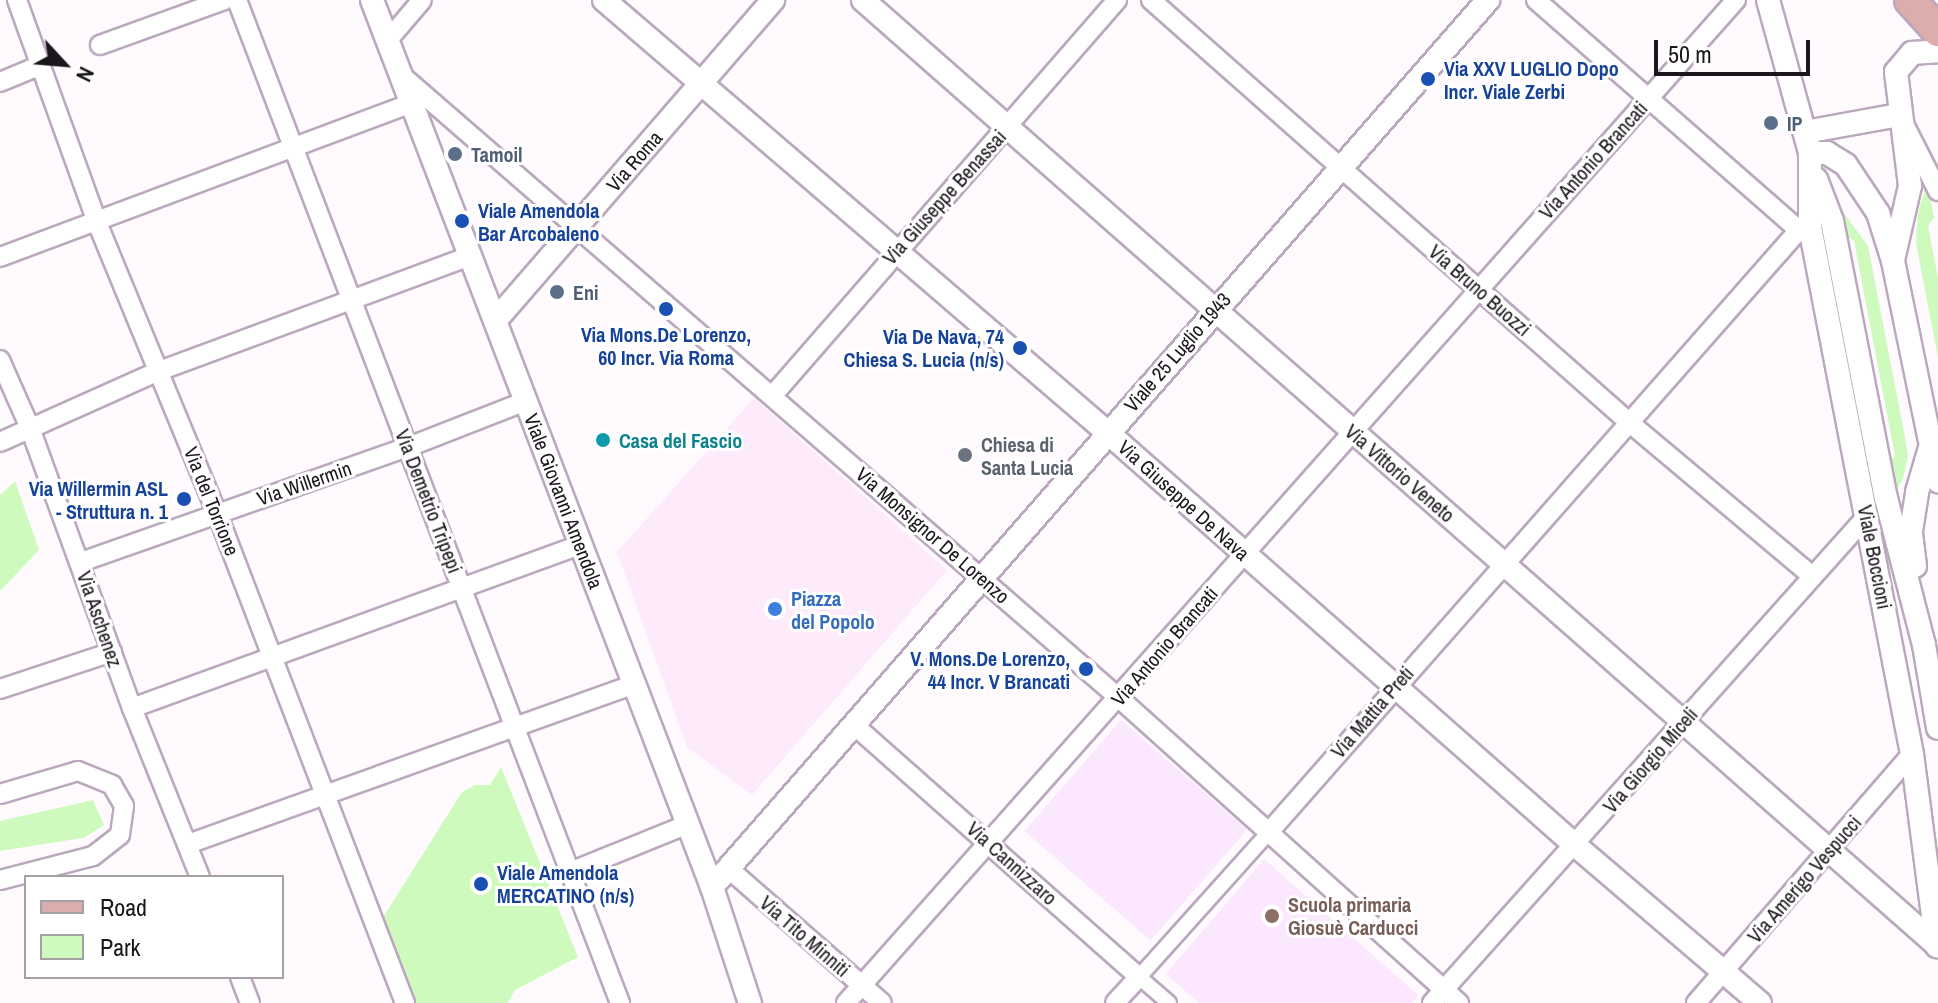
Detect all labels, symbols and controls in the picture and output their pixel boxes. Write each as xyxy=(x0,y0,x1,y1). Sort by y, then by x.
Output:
north arrow xyxy=(24,24,104,104)
scale bar xyxy=(1658,24,1814,74)
text: 50 m xyxy=(1668,38,1712,70)
place label: Via XXV LUGLIO Dopo Incr. Viale Zerbi xyxy=(1444,56,1619,103)
text: N xyxy=(69,62,102,87)
marker: Via XXV LUGLIO Dopo Incr. Viale Zerbi xyxy=(1419,70,1437,88)
street label: Via Antonio Brancati xyxy=(1534,96,1652,224)
place label: IP xyxy=(1787,111,1802,135)
marker: IP xyxy=(1762,114,1780,132)
street label: Via Giuseppe Benassai xyxy=(877,125,1011,269)
street label: Via Roma xyxy=(601,126,667,196)
place label: Tamoil xyxy=(471,142,523,166)
marker: Tamoil xyxy=(446,145,464,163)
place label: Viale Amendola Bar Arcobaleno xyxy=(478,198,600,245)
marker: Viale Amendola Bar Arcobaleno xyxy=(453,212,471,230)
street label: Via Bruno Buozzi xyxy=(1424,239,1536,341)
place label: Eni xyxy=(573,280,599,304)
marker: Eni xyxy=(548,283,566,301)
street label: Viale 25 Luglio 1943 xyxy=(1119,287,1235,417)
marker: Via Mons.De Lorenzo, 60 Incr. Via Roma xyxy=(657,300,675,318)
place label: Via Mons.De Lorenzo, 60 Incr. Via Roma xyxy=(581,322,751,369)
place label: Via De Nava, 74 Chiesa S. Lucia (n/s) xyxy=(844,324,1004,371)
marker: Via De Nava, 74 Chiesa S. Lucia (n/s) xyxy=(1011,339,1029,357)
street label: Viale Giovanni Amendola xyxy=(519,410,609,592)
street label: Via Vittorio Veneto xyxy=(1340,419,1460,527)
street label: Via Demetrio Tripepi xyxy=(391,426,467,576)
place label: Casa del Fascio xyxy=(619,428,742,452)
marker: Casa del Fascio xyxy=(594,431,612,449)
place label: Chiesa di Santa Lucia xyxy=(981,432,1073,479)
street label: Via Giuseppe De Nava xyxy=(1113,435,1255,565)
street label: Via del Torrione xyxy=(179,443,245,559)
marker: Chiesa di Santa Lucia xyxy=(956,446,974,464)
street label: Via Willermin xyxy=(254,456,354,510)
street label: Via Monsignor De Lorenzo xyxy=(851,462,1015,608)
place label: Via Willermin ASL - Struttura n. 1 xyxy=(28,476,168,523)
marker: Via Willermin ASL - Struttura n. 1 xyxy=(175,490,193,508)
street label: Viale Boccioni xyxy=(1853,503,1897,611)
street label: Via Aschenez xyxy=(72,567,128,671)
street label: Via Antonio Brancati xyxy=(1105,581,1223,711)
place label: Piazza del Popolo xyxy=(791,586,875,633)
marker: Piazza del Popolo xyxy=(766,600,784,618)
place label: V. Mons.De Lorenzo, 44 Incr. V Brancati xyxy=(910,646,1070,693)
marker: V. Mons.De Lorenzo, 44 Incr. V Brancati xyxy=(1077,660,1095,678)
street label: Via Mattia Preti xyxy=(1326,661,1418,763)
street label: Via Giorgio Miceli xyxy=(1598,702,1702,818)
street label: Via Amerigo Vespucci xyxy=(1742,810,1866,948)
street label: Via Cannizzaro xyxy=(962,816,1062,910)
place label: Viale Amendola MERCATINO (n/s) xyxy=(497,860,634,907)
legend xyxy=(24,875,284,979)
marker: Viale Amendola MERCATINO (n/s) xyxy=(472,875,490,893)
street label: Via Tito Minniti xyxy=(755,890,855,982)
text: Road xyxy=(100,891,147,923)
place label: Scuola primaria Giosuè Carducci xyxy=(1288,892,1418,939)
marker: Scuola primaria Giosuè Carducci xyxy=(1263,907,1281,925)
text: Park xyxy=(100,931,140,963)

